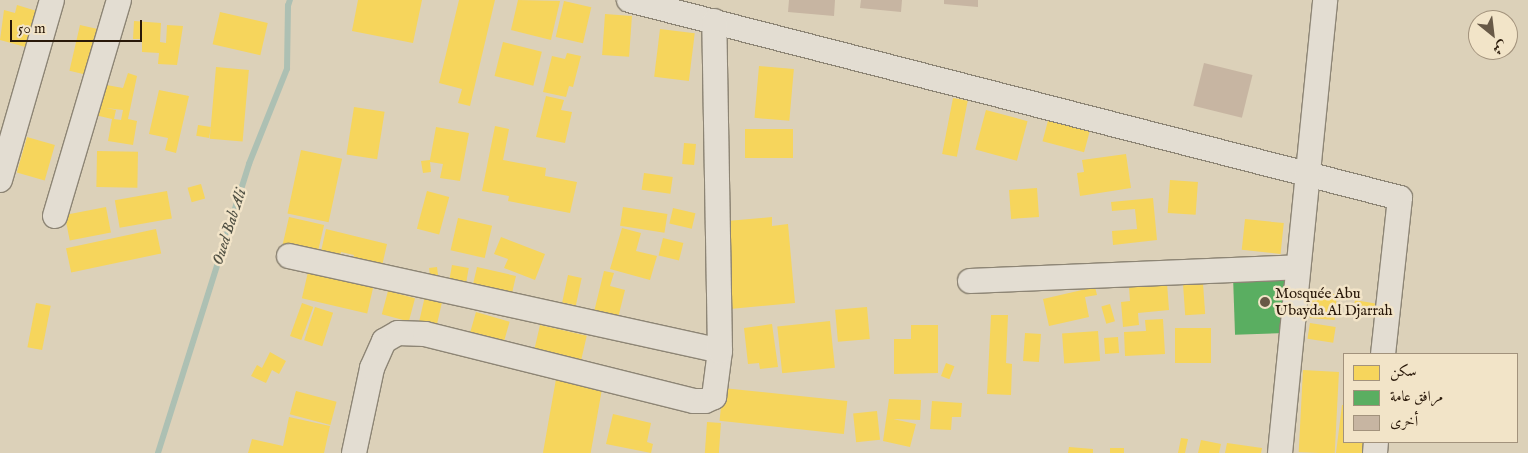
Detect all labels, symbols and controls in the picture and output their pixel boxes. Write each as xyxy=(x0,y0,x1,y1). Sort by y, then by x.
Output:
scale bar xyxy=(12,10,145,42)
north arrow xyxy=(1468,10,1518,60)
text: 50 m xyxy=(18,19,46,38)
text: ش xyxy=(1489,36,1510,58)
water label: Oued Bab Ali xyxy=(209,186,251,268)
place label: Mosquée Abu Ubayda Al Djarrah xyxy=(1275,284,1392,319)
marker: Mosquée Abu Ubayda Al Djarrah xyxy=(1259,296,1271,308)
legend xyxy=(1343,353,1518,443)
text: سكن xyxy=(1390,362,1417,381)
text: مرافق عامة xyxy=(1390,387,1443,406)
text: أخرى xyxy=(1390,412,1418,431)

